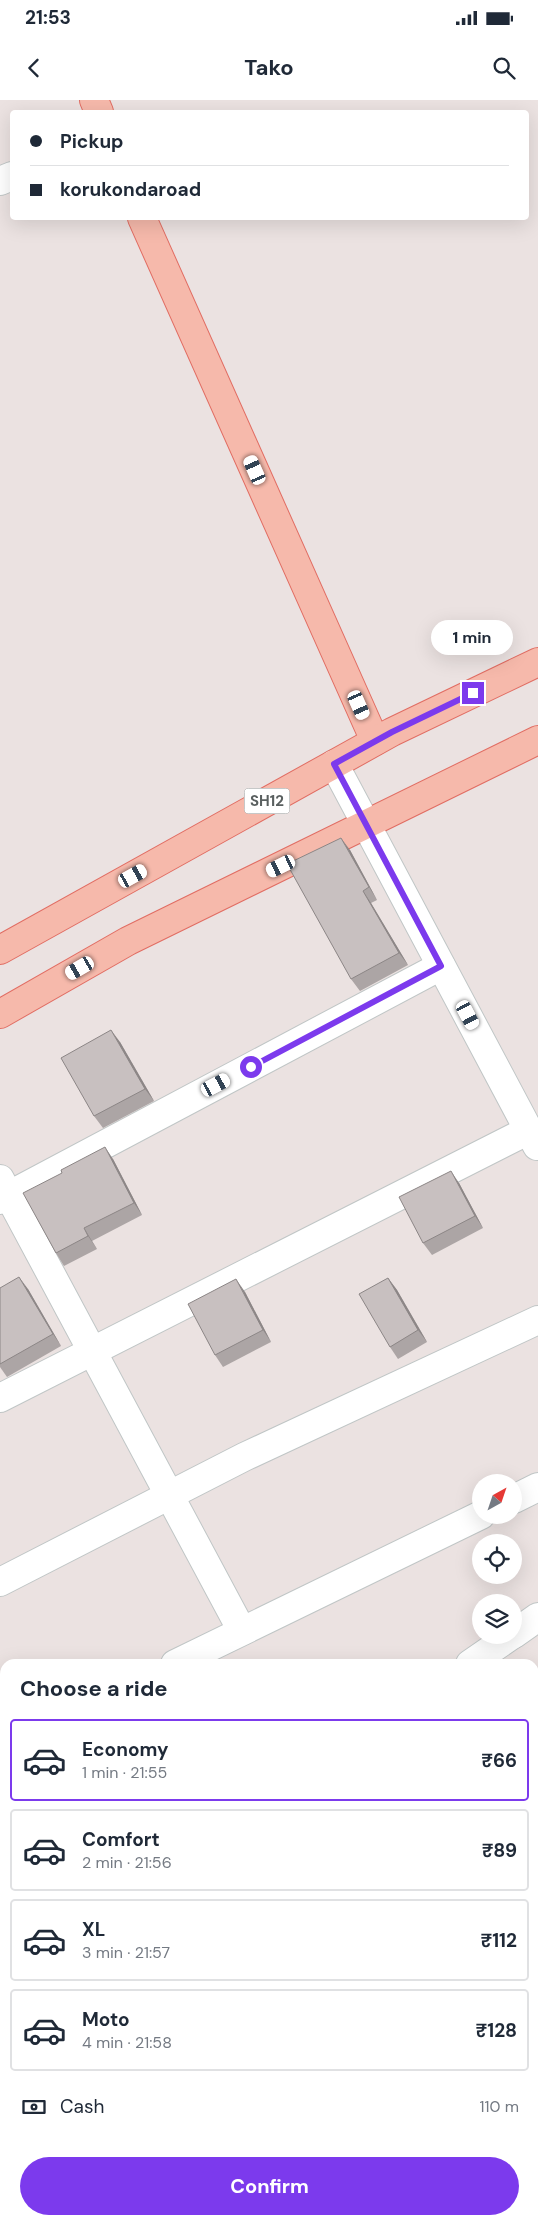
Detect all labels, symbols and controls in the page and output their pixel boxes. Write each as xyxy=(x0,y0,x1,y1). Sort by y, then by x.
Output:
text: 21:53 xyxy=(25,5,71,30)
text: Tako xyxy=(244,53,294,82)
icon: back xyxy=(20,54,48,82)
icon: search xyxy=(490,54,518,82)
text: Pickup xyxy=(60,129,124,154)
text: korukondaroad xyxy=(60,177,201,202)
car xyxy=(242,453,267,487)
callout: 1 min xyxy=(432,620,514,656)
text: 1 min xyxy=(453,627,491,648)
route end xyxy=(462,682,484,704)
car xyxy=(346,688,371,722)
road number: SH12 xyxy=(244,788,290,814)
car xyxy=(264,853,297,879)
car xyxy=(116,862,149,890)
car xyxy=(63,954,96,982)
car xyxy=(454,998,481,1032)
route start xyxy=(240,1056,262,1078)
car xyxy=(199,1071,232,1099)
north arrow xyxy=(472,1474,522,1524)
map controls xyxy=(472,1474,522,1644)
button: locate xyxy=(472,1534,522,1584)
button: layers xyxy=(472,1594,522,1644)
text: Choose a ride xyxy=(20,1674,168,1703)
text: Economy xyxy=(82,1737,169,1762)
icon: car xyxy=(22,1738,67,1783)
text: ₹66 xyxy=(481,1748,517,1773)
text: 1 min · 21:55 xyxy=(82,1762,167,1783)
text: Comfort xyxy=(82,1827,160,1852)
icon: car xyxy=(22,1828,67,1873)
text: ₹89 xyxy=(482,1838,517,1863)
text: 2 min · 21:56 xyxy=(82,1852,172,1873)
text: XL xyxy=(82,1917,105,1942)
icon: car xyxy=(22,1918,67,1963)
text: ₹112 xyxy=(481,1928,517,1953)
text: 3 min · 21:57 xyxy=(82,1942,170,1963)
text: Moto xyxy=(82,2007,130,2032)
icon: car xyxy=(22,2008,67,2053)
text: ₹128 xyxy=(476,2018,517,2043)
text: 4 min · 21:58 xyxy=(82,2032,172,2053)
icon: cash xyxy=(20,2093,48,2121)
text: Cash xyxy=(60,2094,104,2119)
text: 110 m xyxy=(480,2096,519,2117)
button: Confirm xyxy=(20,2157,519,2215)

